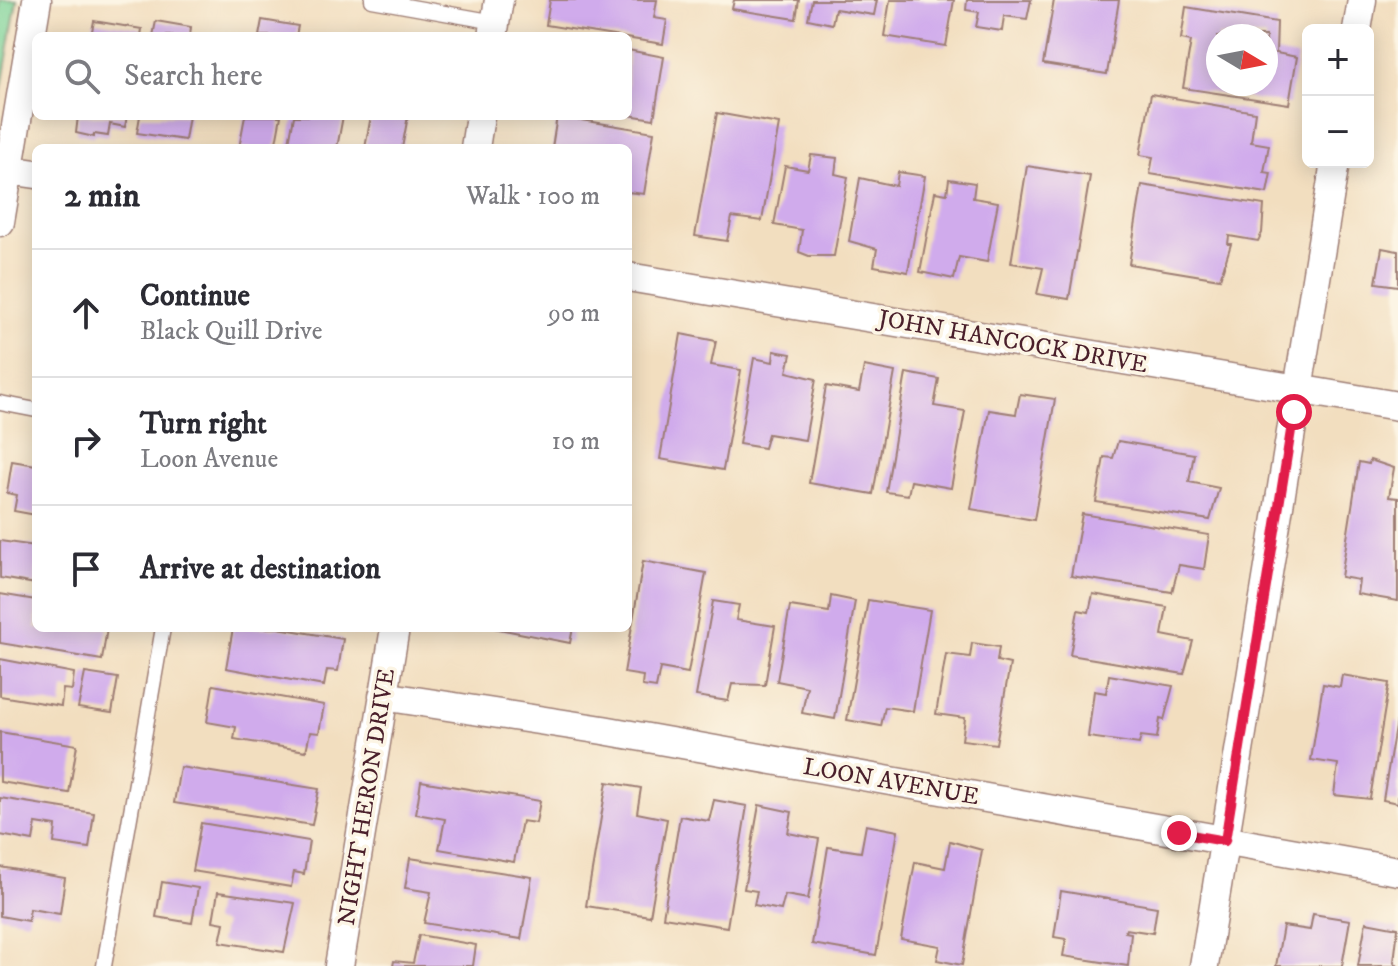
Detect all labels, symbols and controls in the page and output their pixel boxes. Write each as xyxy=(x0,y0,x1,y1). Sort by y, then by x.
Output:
north arrow xyxy=(1206,24,1278,96)
map controls xyxy=(1302,24,1374,168)
button: + xyxy=(1302,24,1374,96)
search box xyxy=(32,32,632,120)
icon: search xyxy=(60,54,104,98)
text: Search here xyxy=(124,58,263,95)
button: − xyxy=(1302,96,1374,168)
text: 2 min xyxy=(64,175,140,217)
text: Walk · 100 m xyxy=(466,180,600,213)
text: Continue xyxy=(140,278,250,315)
icon: ahead xyxy=(64,291,108,335)
text: 90 m xyxy=(548,297,600,330)
street label: JOHN HANCOCK DRIVE xyxy=(874,303,1150,380)
text: Black Quill Drive xyxy=(140,315,322,348)
route start xyxy=(1276,394,1312,430)
text: Turn right xyxy=(140,406,267,443)
icon: right xyxy=(64,419,108,463)
text: 10 m xyxy=(551,425,600,458)
text: Loon Avenue xyxy=(140,443,278,476)
icon: arrive xyxy=(64,547,108,591)
text: Arrive at destination xyxy=(140,551,381,588)
street label: NIGHT HERON DRIVE xyxy=(332,666,402,928)
street label: LOON AVENUE xyxy=(801,752,981,812)
route end xyxy=(1161,815,1197,851)

